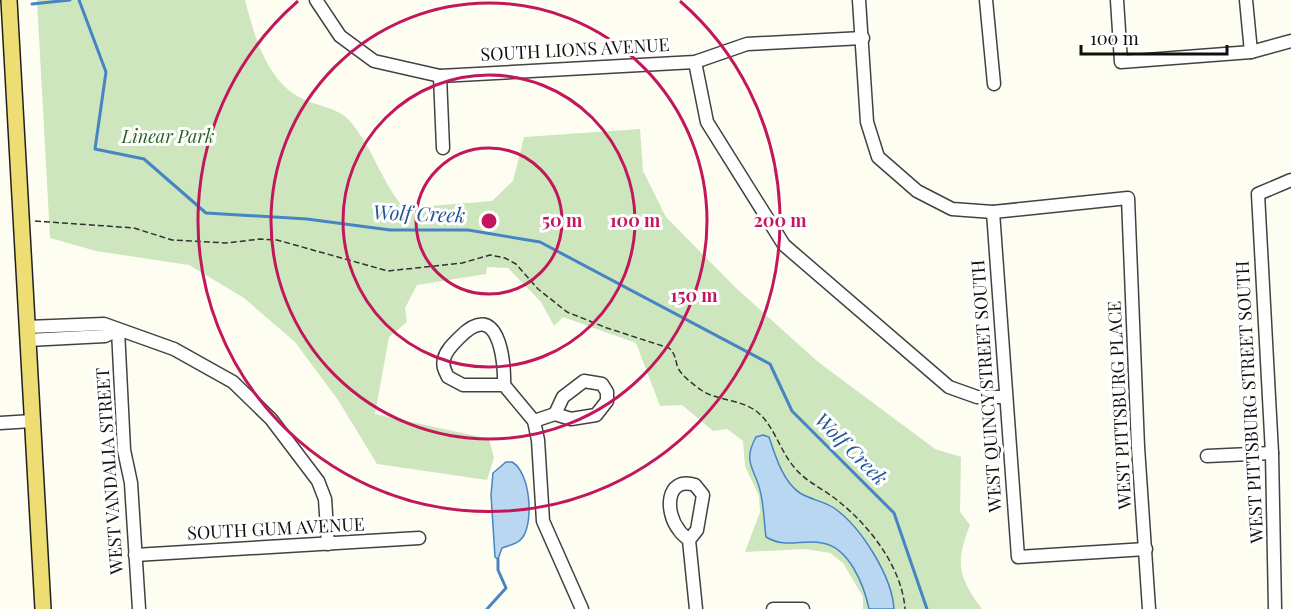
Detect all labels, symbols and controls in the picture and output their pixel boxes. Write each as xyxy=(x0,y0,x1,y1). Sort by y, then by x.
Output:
scale bar xyxy=(1081,18,1226,56)
text: 100 m xyxy=(1090,26,1139,50)
street label: SOUTH LIONS AVENUE xyxy=(480,32,670,66)
park label: Linear Park xyxy=(121,124,214,148)
water label: Wolf Creek xyxy=(372,197,466,228)
text: 50 m xyxy=(542,208,583,232)
text: 100 m xyxy=(610,208,661,232)
text: 200 m xyxy=(753,208,807,232)
centre of rings xyxy=(479,211,499,231)
street label: WEST QUINCY STREET SOUTH xyxy=(965,259,1007,514)
street label: WEST PITTSBURG STREET SOUTH xyxy=(1230,260,1268,545)
text: 150 m xyxy=(670,283,718,307)
street label: WEST PITTSBURG PLACE xyxy=(1102,300,1136,511)
street label: WEST VANDALIA STREET xyxy=(90,367,128,576)
water label: Wolf Creek xyxy=(810,406,894,490)
street label: SOUTH GUM AVENUE xyxy=(187,511,365,545)

